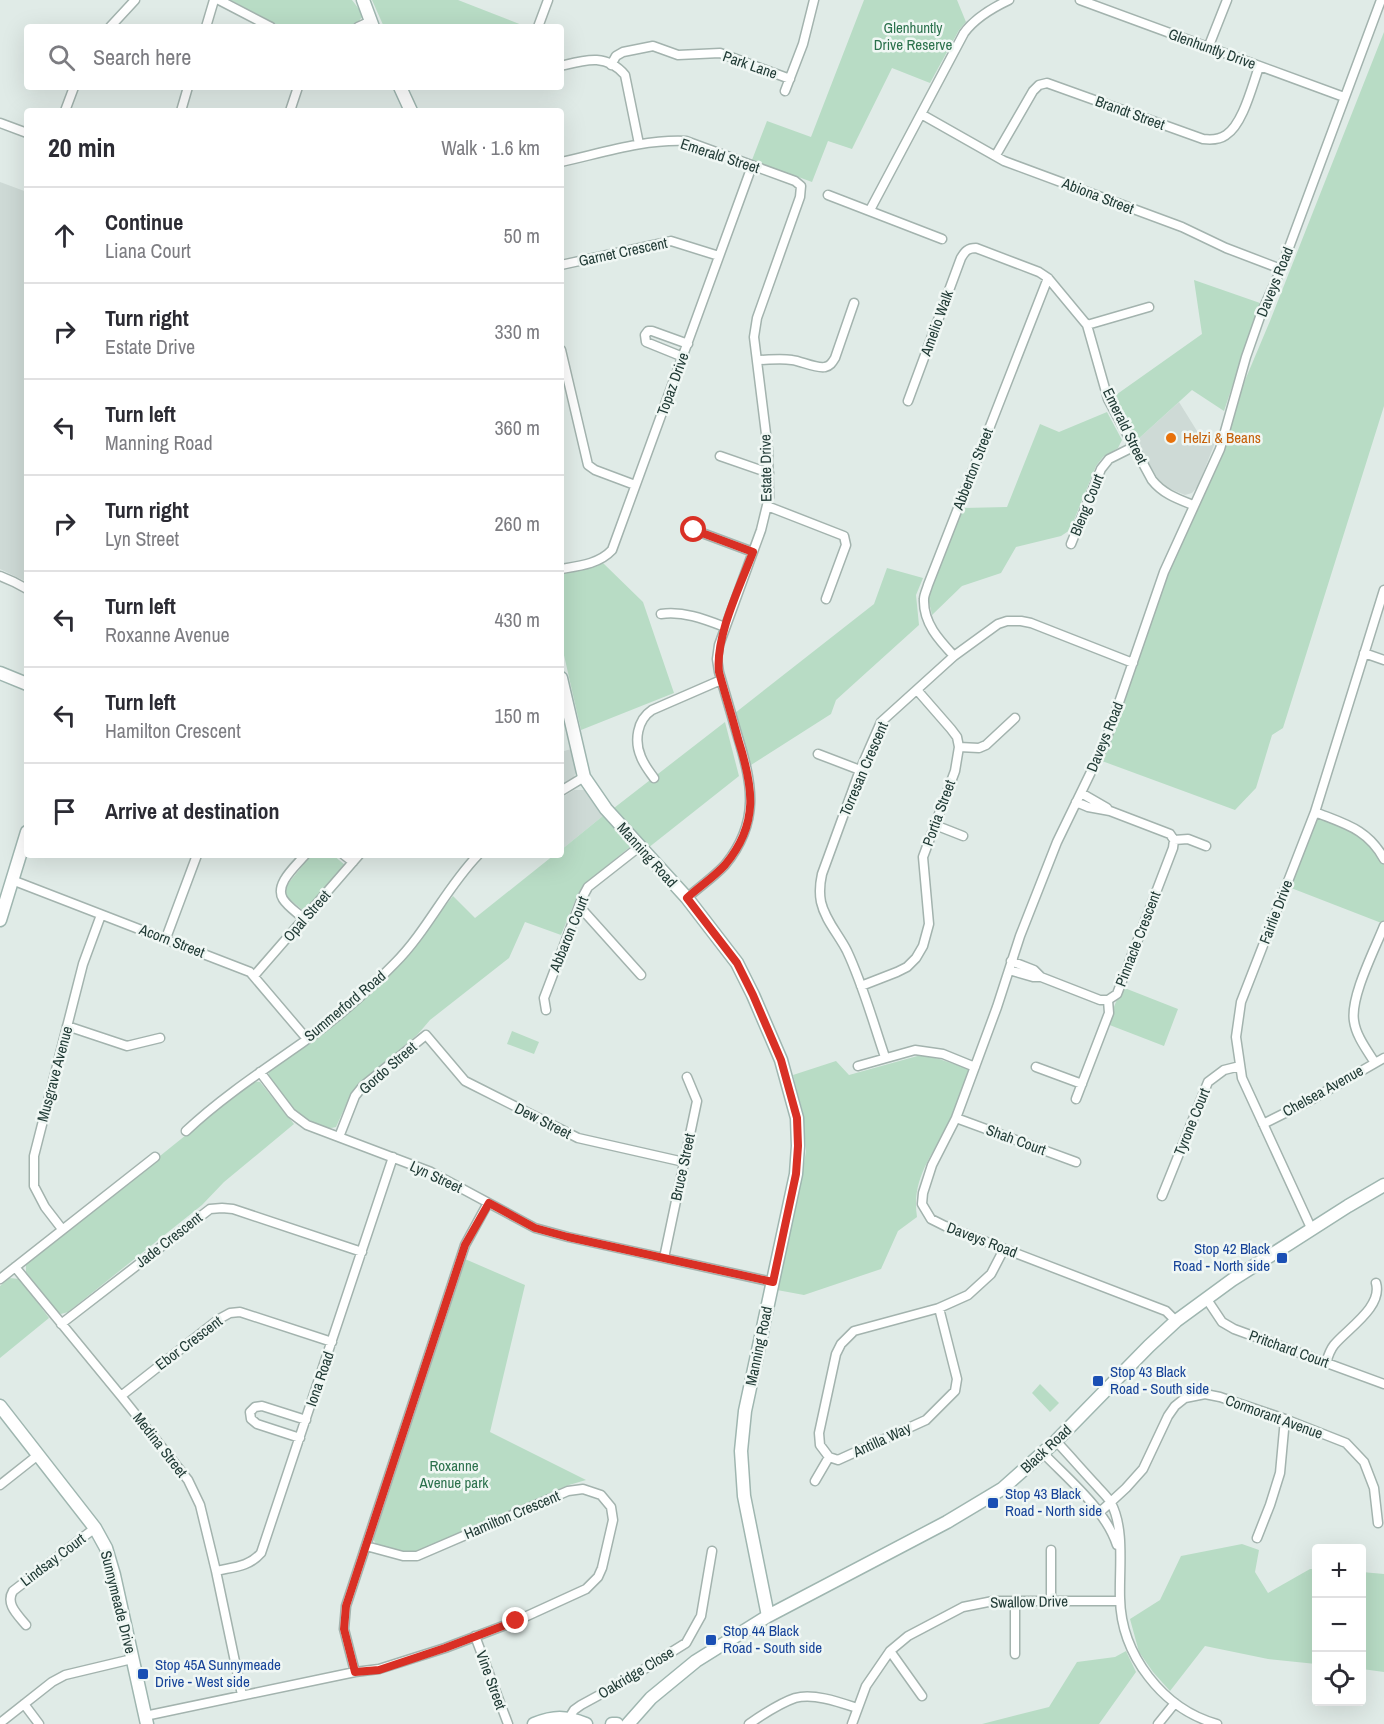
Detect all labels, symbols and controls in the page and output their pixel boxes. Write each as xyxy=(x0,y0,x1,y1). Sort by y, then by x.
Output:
park label: Glenhuntly Drive Reserve xyxy=(874,17,952,55)
street label: Glenhuntly Drive xyxy=(1166,23,1259,74)
search box xyxy=(24,24,564,90)
icon: search xyxy=(45,41,78,74)
text: Search here xyxy=(93,42,191,72)
street label: Park Lane xyxy=(720,45,780,84)
street label: Brandt Street xyxy=(1093,90,1168,135)
text: 20 min xyxy=(48,130,116,165)
street label: Emerald Street xyxy=(678,133,763,178)
text: Walk · 1.6 km xyxy=(441,134,540,161)
street label: Abiona Street xyxy=(1058,172,1138,219)
text: Continue xyxy=(105,207,183,237)
icon: ahead xyxy=(48,219,81,252)
text: 50 m xyxy=(504,222,540,249)
street label: Garnet Crescent xyxy=(577,232,670,271)
text: Liana Court xyxy=(105,237,191,264)
street label: Daveys Road xyxy=(1251,244,1298,320)
street label: Amelio Walk xyxy=(915,286,958,360)
text: Turn right xyxy=(105,303,189,333)
icon: right xyxy=(48,315,81,348)
text: 330 m xyxy=(494,318,540,345)
text: Estate Drive xyxy=(105,333,195,360)
street label: Topaz Drive xyxy=(651,349,694,418)
street label: Emerald Street xyxy=(1098,384,1153,468)
text: Turn left xyxy=(105,399,176,429)
icon: left xyxy=(48,411,81,444)
text: 360 m xyxy=(494,414,540,441)
street label: Abberton Street xyxy=(947,424,998,514)
place label: Helzi & Beans xyxy=(1183,427,1261,448)
text: Manning Road xyxy=(105,429,213,456)
marker: Helzi & Beans xyxy=(1164,431,1178,445)
street label: Estate Drive xyxy=(754,434,777,502)
street label: Bleng Court xyxy=(1065,470,1109,539)
text: Turn right xyxy=(105,495,189,525)
icon: right xyxy=(48,507,81,540)
text: 260 m xyxy=(494,510,540,537)
route start xyxy=(680,516,706,542)
text: Lyn Street xyxy=(105,525,179,552)
text: Turn left xyxy=(105,591,176,621)
icon: left xyxy=(48,603,81,636)
text: 430 m xyxy=(494,606,540,633)
text: Roxanne Avenue xyxy=(105,621,230,648)
text: Turn left xyxy=(105,687,176,717)
icon: left xyxy=(48,699,81,732)
street label: Daveys Road xyxy=(1081,699,1128,775)
text: 150 m xyxy=(494,702,540,729)
text: Hamilton Crescent xyxy=(105,717,241,744)
street label: Torresan Crescent xyxy=(834,718,893,819)
street label: Portia Street xyxy=(917,776,960,849)
icon: arrive xyxy=(48,795,81,828)
text: Arrive at destination xyxy=(105,796,279,826)
street label: Manning Road xyxy=(613,818,682,892)
street label: Fairlie Drive xyxy=(1254,877,1297,947)
street label: Opal Street xyxy=(278,885,335,946)
street label: Pinnacle Crescent xyxy=(1110,888,1166,990)
street label: Abbaron Court xyxy=(543,892,593,976)
street label: Acorn Street xyxy=(136,918,208,963)
street label: Summerford Road xyxy=(299,965,390,1046)
street label: Musgrave Avenue xyxy=(32,1024,77,1124)
street label: Gordo Street xyxy=(354,1036,422,1099)
street label: Chelsea Avenue xyxy=(1279,1060,1367,1121)
street label: Tyrone Court xyxy=(1168,1084,1215,1159)
street label: Dew Street xyxy=(511,1097,576,1144)
street label: Shah Court xyxy=(983,1119,1050,1160)
street label: Bruce Street xyxy=(665,1131,700,1203)
street label: Lyn Street xyxy=(407,1155,466,1198)
street label: Jade Crescent xyxy=(131,1207,207,1272)
street label: Daveys Road xyxy=(944,1216,1020,1263)
place label: Stop 42 Black Road - North side xyxy=(1173,1238,1271,1276)
marker: Stop 42 Black Road - North side xyxy=(1275,1251,1289,1265)
street label: Manning Road xyxy=(740,1304,777,1388)
street label: Ebor Crescent xyxy=(151,1310,227,1375)
street label: Pritchard Court xyxy=(1246,1324,1332,1373)
street label: Iona Road xyxy=(300,1349,339,1409)
place label: Stop 43 Black Road - South side xyxy=(1110,1361,1209,1399)
marker: Stop 43 Black Road - South side xyxy=(1091,1374,1105,1388)
street label: Cormorant Avenue xyxy=(1222,1389,1326,1444)
street label: Medina Street xyxy=(128,1408,193,1482)
street label: Antilla Way xyxy=(848,1417,915,1463)
street label: Black Road xyxy=(1015,1420,1076,1478)
park label: Roxanne Avenue park xyxy=(419,1455,489,1493)
place label: Stop 43 Black Road - North side xyxy=(1005,1483,1102,1521)
street label: Hamilton Crescent xyxy=(461,1485,563,1544)
marker: Stop 43 Black Road - North side xyxy=(986,1496,1000,1510)
street label: Lindsay Court xyxy=(16,1528,90,1591)
map controls xyxy=(1312,1544,1366,1706)
button: + xyxy=(1312,1544,1366,1598)
street label: Sunnymeade Drive xyxy=(96,1548,141,1656)
street label: Swallow Drive xyxy=(990,1590,1068,1613)
button: − xyxy=(1312,1598,1366,1652)
route end xyxy=(502,1607,528,1633)
place label: Stop 44 Black Road - South side xyxy=(723,1620,822,1658)
marker: Stop 44 Black Road - South side xyxy=(704,1633,718,1647)
street label: Oakridge Close xyxy=(594,1641,678,1704)
street label: Vine Street xyxy=(471,1647,512,1713)
button: locate xyxy=(1312,1652,1366,1706)
place label: Stop 45A Sunnymeade Drive - West side xyxy=(155,1654,281,1692)
marker: Stop 45A Sunnymeade Drive - West side xyxy=(136,1667,150,1681)

